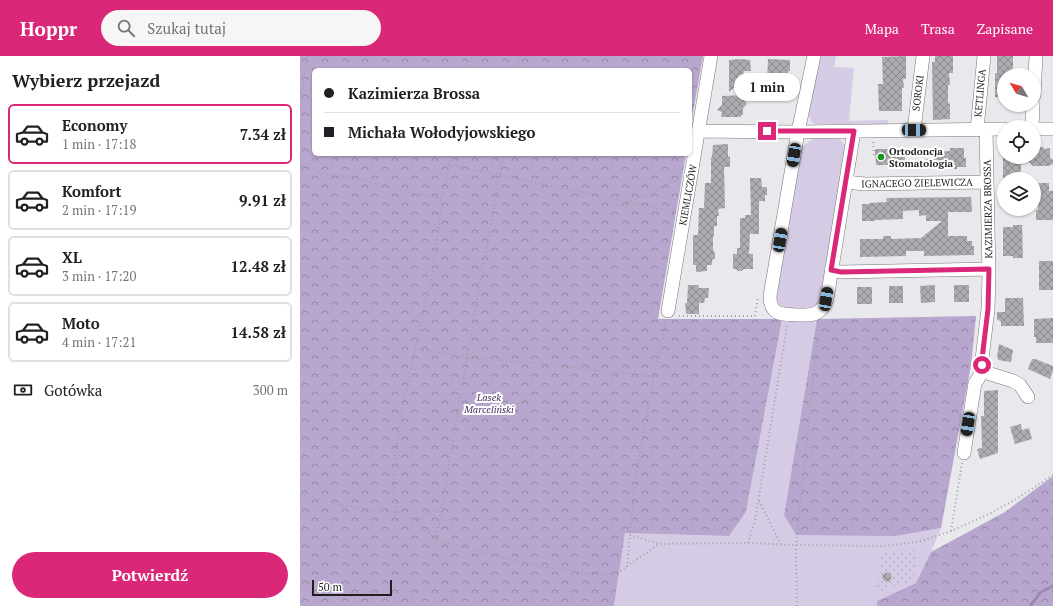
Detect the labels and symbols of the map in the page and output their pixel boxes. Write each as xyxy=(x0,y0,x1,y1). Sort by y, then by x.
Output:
street label: KETLINGA xyxy=(971,68,989,118)
north arrow xyxy=(997,68,1041,112)
callout: 1 min xyxy=(734,73,800,101)
street label: SOROKI xyxy=(909,74,927,112)
route end xyxy=(758,122,776,140)
car xyxy=(902,124,926,136)
car xyxy=(786,142,802,168)
place label: Ortodoncja Stomatologia xyxy=(889,145,953,170)
marker: Ortodoncja Stomatologia xyxy=(876,152,886,162)
street label: KAZIMIERZA BROSSA xyxy=(981,159,995,259)
street label: KIEMLICZÓW xyxy=(676,163,700,227)
street label: IGNACEGO ZIELEWICZA xyxy=(861,176,973,190)
car xyxy=(772,227,788,253)
car xyxy=(818,286,834,312)
route start xyxy=(973,356,991,374)
park label: Lasek Marceliński xyxy=(463,391,514,416)
car xyxy=(960,411,976,437)
scale bar xyxy=(312,578,392,597)

